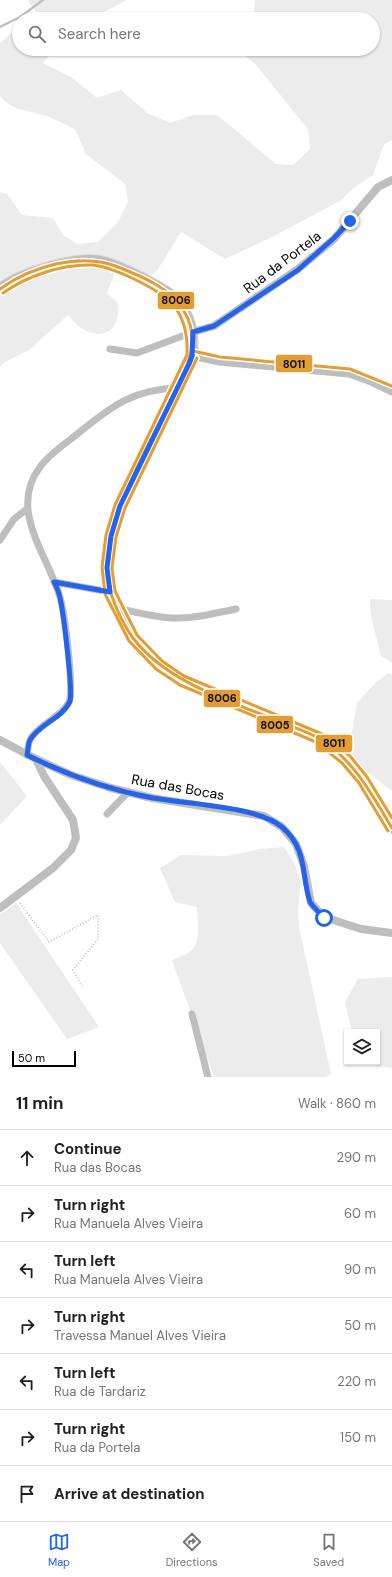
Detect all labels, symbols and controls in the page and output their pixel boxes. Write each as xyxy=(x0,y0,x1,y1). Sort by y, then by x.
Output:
search box xyxy=(12,12,380,56)
icon: search xyxy=(26,23,48,45)
text: Search here xyxy=(58,24,141,44)
route end xyxy=(341,212,359,230)
street label: Rua da Portela xyxy=(239,227,325,297)
line badge: 8006 xyxy=(157,291,195,310)
text: 8006 xyxy=(161,293,191,307)
line badge: 8011 xyxy=(275,354,313,373)
text: 8011 xyxy=(283,357,305,371)
line badge: 8006 xyxy=(203,689,241,708)
text: 8006 xyxy=(207,691,237,705)
line badge: 8005 xyxy=(256,715,294,734)
text: 8005 xyxy=(260,718,290,732)
line badge: 8011 xyxy=(315,734,353,753)
text: 8011 xyxy=(323,736,345,750)
street label: Rua das Bocas xyxy=(130,770,226,804)
route start xyxy=(315,909,333,927)
map controls xyxy=(344,1029,380,1065)
button: layers xyxy=(344,1029,380,1065)
scale bar xyxy=(12,1049,76,1068)
text: 50 m xyxy=(18,1051,45,1065)
text: 11 min xyxy=(16,1092,64,1114)
text: Walk · 860 m xyxy=(298,1095,376,1112)
text: Continue xyxy=(54,1139,122,1159)
icon: ahead xyxy=(16,1147,38,1169)
text: 290 m xyxy=(337,1149,376,1166)
text: Rua das Bocas xyxy=(54,1159,142,1176)
text: Turn right xyxy=(54,1195,125,1215)
icon: right xyxy=(16,1203,38,1225)
text: 60 m xyxy=(344,1205,376,1222)
text: Rua Manuela Alves Vieira xyxy=(54,1215,203,1232)
text: Turn left xyxy=(54,1251,115,1271)
icon: left xyxy=(16,1259,38,1281)
text: 90 m xyxy=(344,1261,376,1278)
text: Rua Manuela Alves Vieira xyxy=(54,1271,203,1288)
text: Turn right xyxy=(54,1307,125,1327)
icon: right xyxy=(16,1315,38,1337)
text: 50 m xyxy=(344,1317,376,1334)
text: Travessa Manuel Alves Vieira xyxy=(54,1327,226,1344)
text: Turn left xyxy=(54,1363,115,1383)
icon: left xyxy=(16,1371,38,1393)
text: 220 m xyxy=(337,1373,376,1390)
text: Rua de Tardariz xyxy=(54,1383,146,1400)
text: Turn right xyxy=(54,1419,125,1439)
icon: right xyxy=(16,1427,38,1449)
text: 150 m xyxy=(340,1429,376,1446)
text: Rua da Portela xyxy=(54,1439,140,1456)
icon: arrive xyxy=(16,1483,38,1505)
text: Arrive at destination xyxy=(54,1484,205,1504)
tab: Map xyxy=(48,1531,70,1569)
tab: Directions xyxy=(166,1531,218,1569)
tab: Saved xyxy=(313,1531,344,1569)

